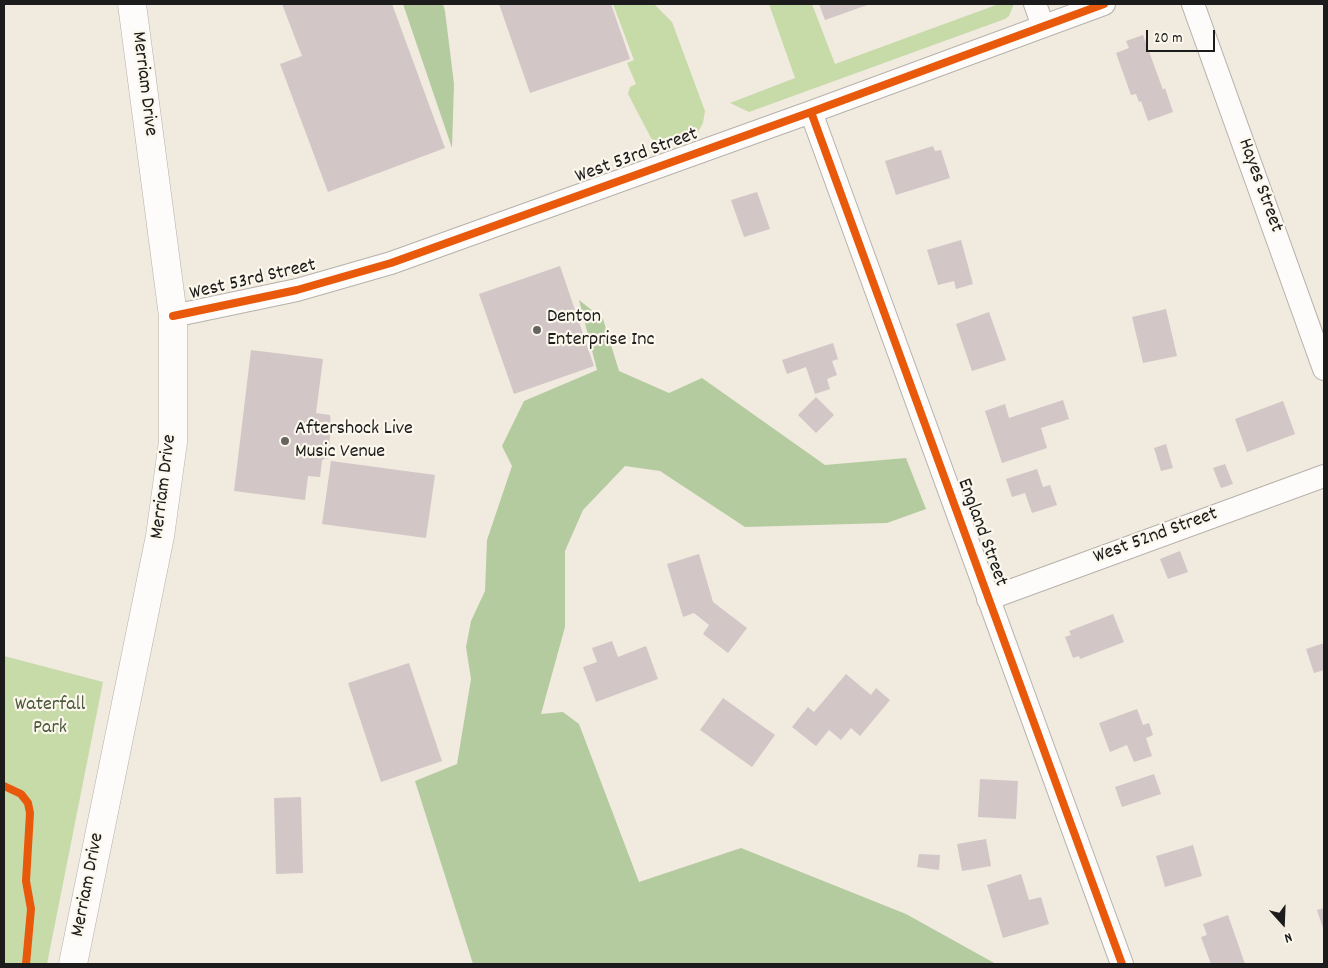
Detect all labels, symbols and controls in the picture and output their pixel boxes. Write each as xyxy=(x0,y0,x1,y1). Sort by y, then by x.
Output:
scale bar xyxy=(1148,20,1217,52)
text: 20 m xyxy=(1154,28,1182,50)
street label: Merriam Drive xyxy=(125,30,161,138)
street label: West 53rd Street xyxy=(572,124,702,190)
street label: Hayes Street xyxy=(1231,136,1287,236)
street label: West 53rd Street xyxy=(188,255,318,307)
place label: Denton Enterprise Inc xyxy=(547,306,654,353)
marker: Denton Enterprise Inc xyxy=(531,324,543,336)
place label: Aftershock Live Music Venue xyxy=(295,418,413,465)
street label: Merriam Drive xyxy=(147,433,183,541)
marker: Aftershock Live Music Venue xyxy=(279,435,291,447)
street label: England Street xyxy=(950,476,1012,590)
street label: West 52nd Street xyxy=(1091,503,1221,571)
park label: Waterfall Park xyxy=(15,694,85,741)
street label: Merriam Drive xyxy=(67,831,111,939)
north arrow xyxy=(1258,898,1308,948)
text: N xyxy=(1281,927,1295,948)

